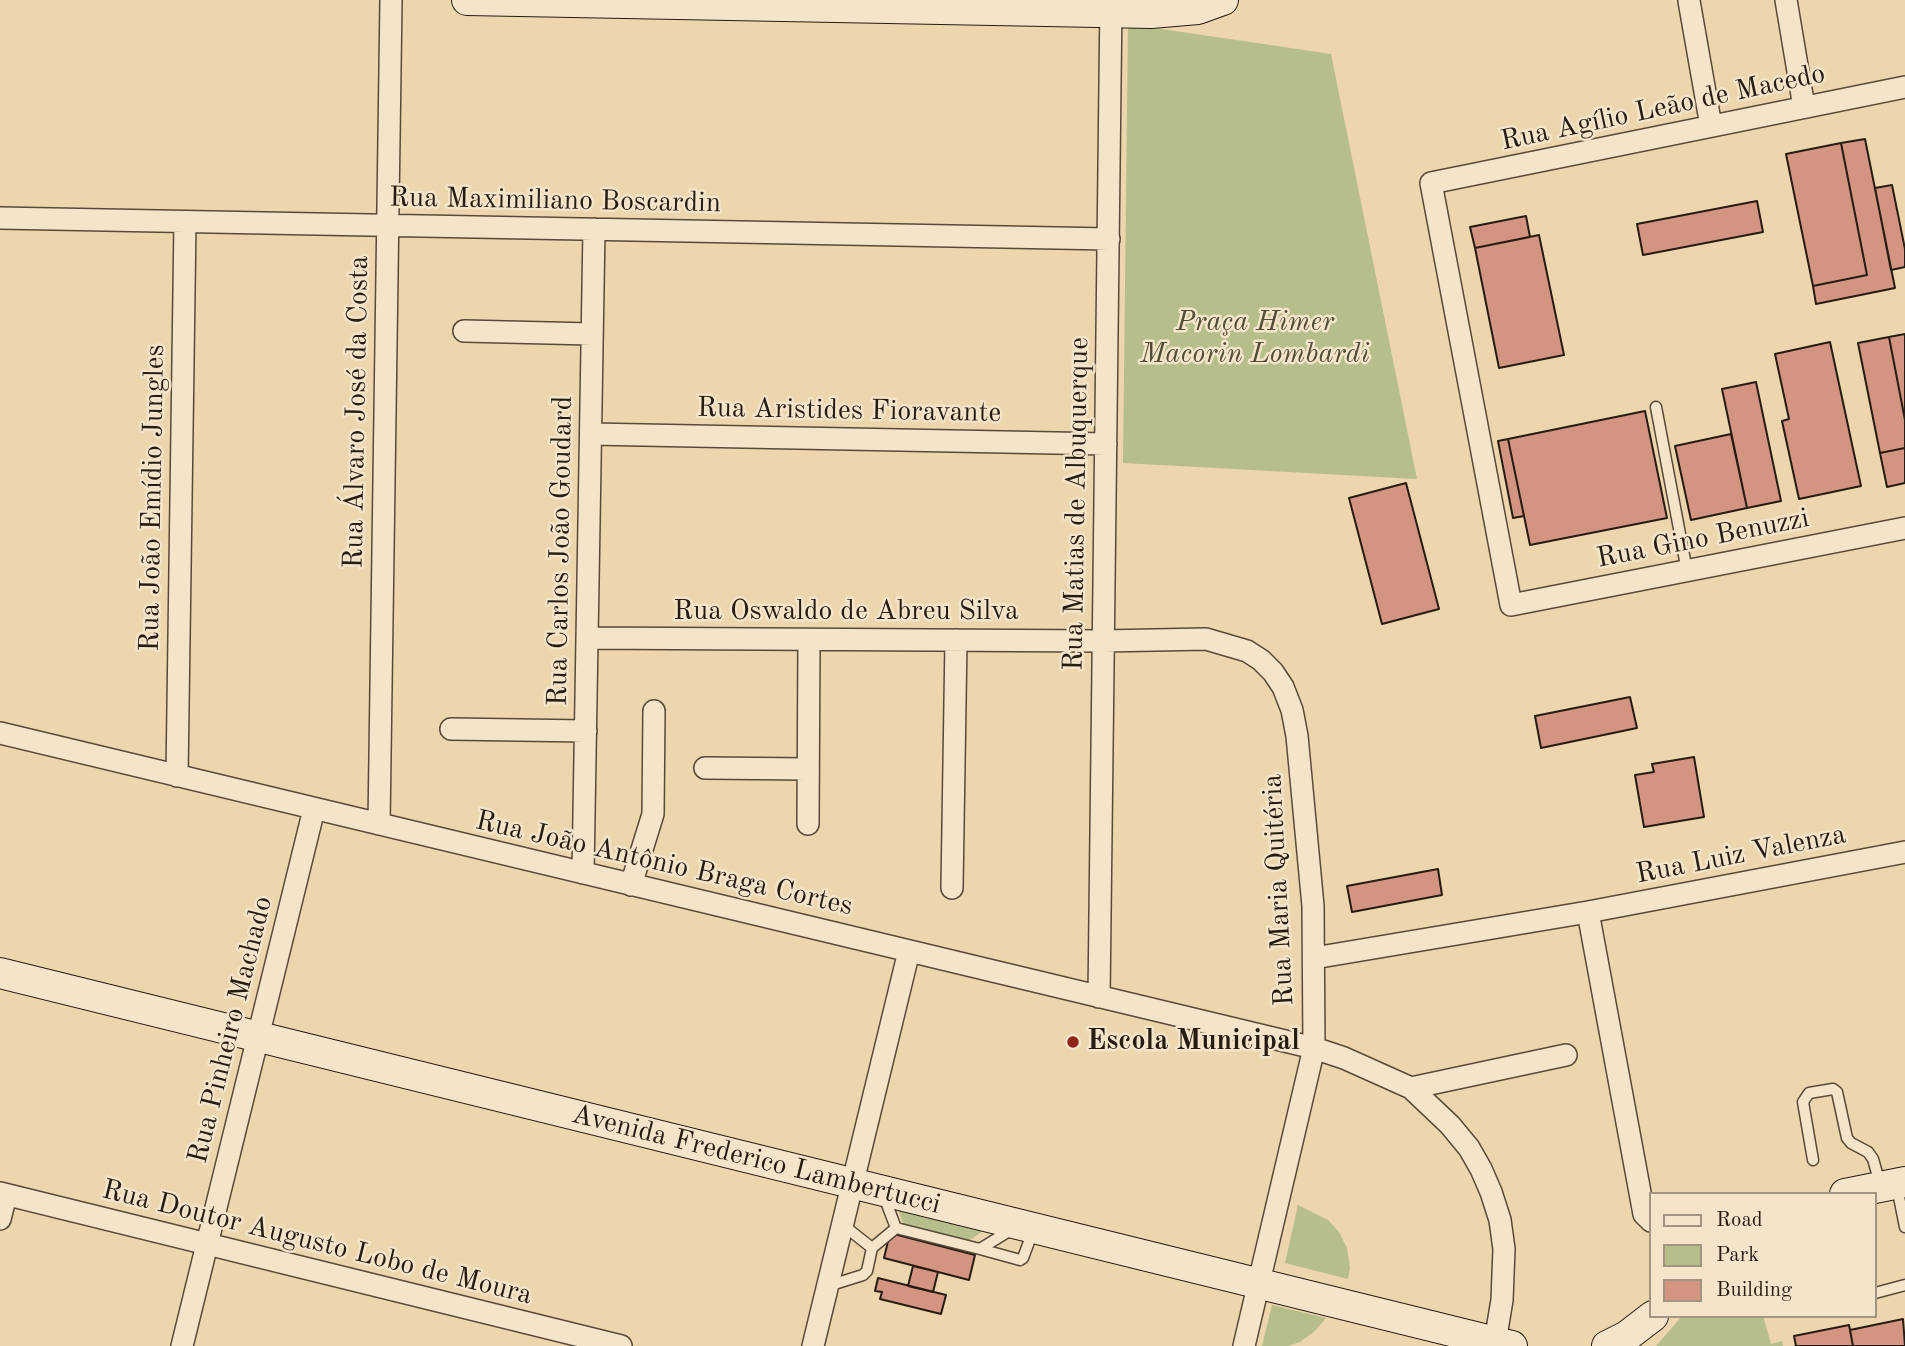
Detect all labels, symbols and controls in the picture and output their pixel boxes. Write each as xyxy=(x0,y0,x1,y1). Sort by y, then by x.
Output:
street label: Rua Agílio Leão de Macedo xyxy=(1498,57,1828,159)
street label: Rua Maximiliano Boscardin xyxy=(389,181,721,221)
street label: Rua Álvaro José da Costa xyxy=(337,255,377,569)
park label: Praça Himer Macorin Lombardi xyxy=(1140,306,1370,372)
street label: Rua Matias de Albuquerque xyxy=(1057,337,1097,671)
street label: Rua João Emídio Jungles xyxy=(134,344,172,652)
street label: Rua Aristides Fioravante xyxy=(696,392,1002,430)
street label: Rua Carlos João Goudard xyxy=(541,396,581,706)
street label: Rua Gino Benuzzi xyxy=(1594,502,1812,576)
street label: Rua Oswaldo de Abreu Silva xyxy=(673,595,1019,629)
street label: Rua Maria Quitéria xyxy=(1256,773,1302,1007)
street label: Rua João Antônio Braga Cortes xyxy=(472,804,856,924)
street label: Rua Luiz Valenza xyxy=(1633,818,1849,892)
street label: Rua Pinheiro Machado xyxy=(182,893,280,1167)
place label: Escola Municipal xyxy=(1087,1025,1300,1059)
marker: Escola Municipal xyxy=(1065,1034,1081,1050)
street label: Avenida Frederico Lambertucci xyxy=(568,1098,944,1222)
street label: Rua Doutor Augusto Lobo de Moura xyxy=(98,1173,536,1313)
legend xyxy=(1650,1192,1877,1318)
text: Road xyxy=(1716,1210,1763,1231)
text: Park xyxy=(1716,1245,1759,1266)
text: Building xyxy=(1716,1280,1792,1301)

